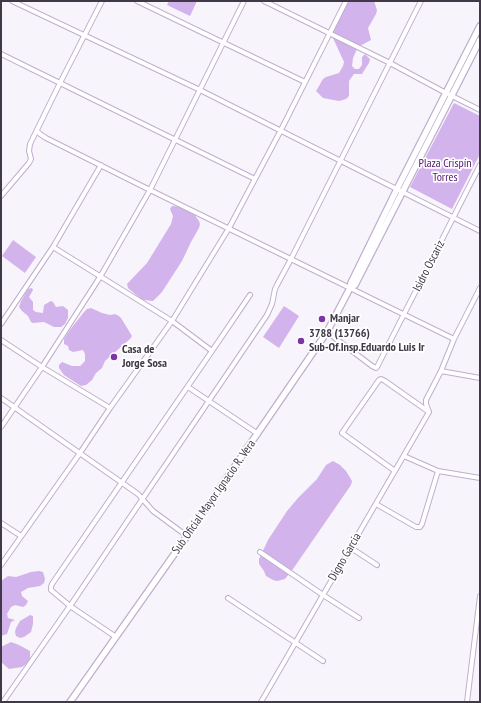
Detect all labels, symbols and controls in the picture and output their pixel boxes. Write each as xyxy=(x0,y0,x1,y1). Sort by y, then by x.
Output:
park label: Plaza Crispín Torres xyxy=(418,157,472,185)
street label: Isidro Oscariz xyxy=(410,238,448,294)
place label: Manjar xyxy=(330,312,359,326)
marker: Manjar xyxy=(317,314,327,324)
place label: 3788 (13766) Sub-Of.Insp.Eduardo Luis Ir xyxy=(309,327,425,355)
marker: 3788 (13766) Sub-Of.Insp.Eduardo Luis Ir xyxy=(296,336,306,346)
place label: Casa de Jorge Sosa xyxy=(122,343,167,371)
marker: Casa de Jorge Sosa xyxy=(109,352,119,362)
street label: Sub Oficial Mayor Ignacio R. Vera xyxy=(169,437,259,557)
street label: Digno Garcia xyxy=(326,531,364,583)

